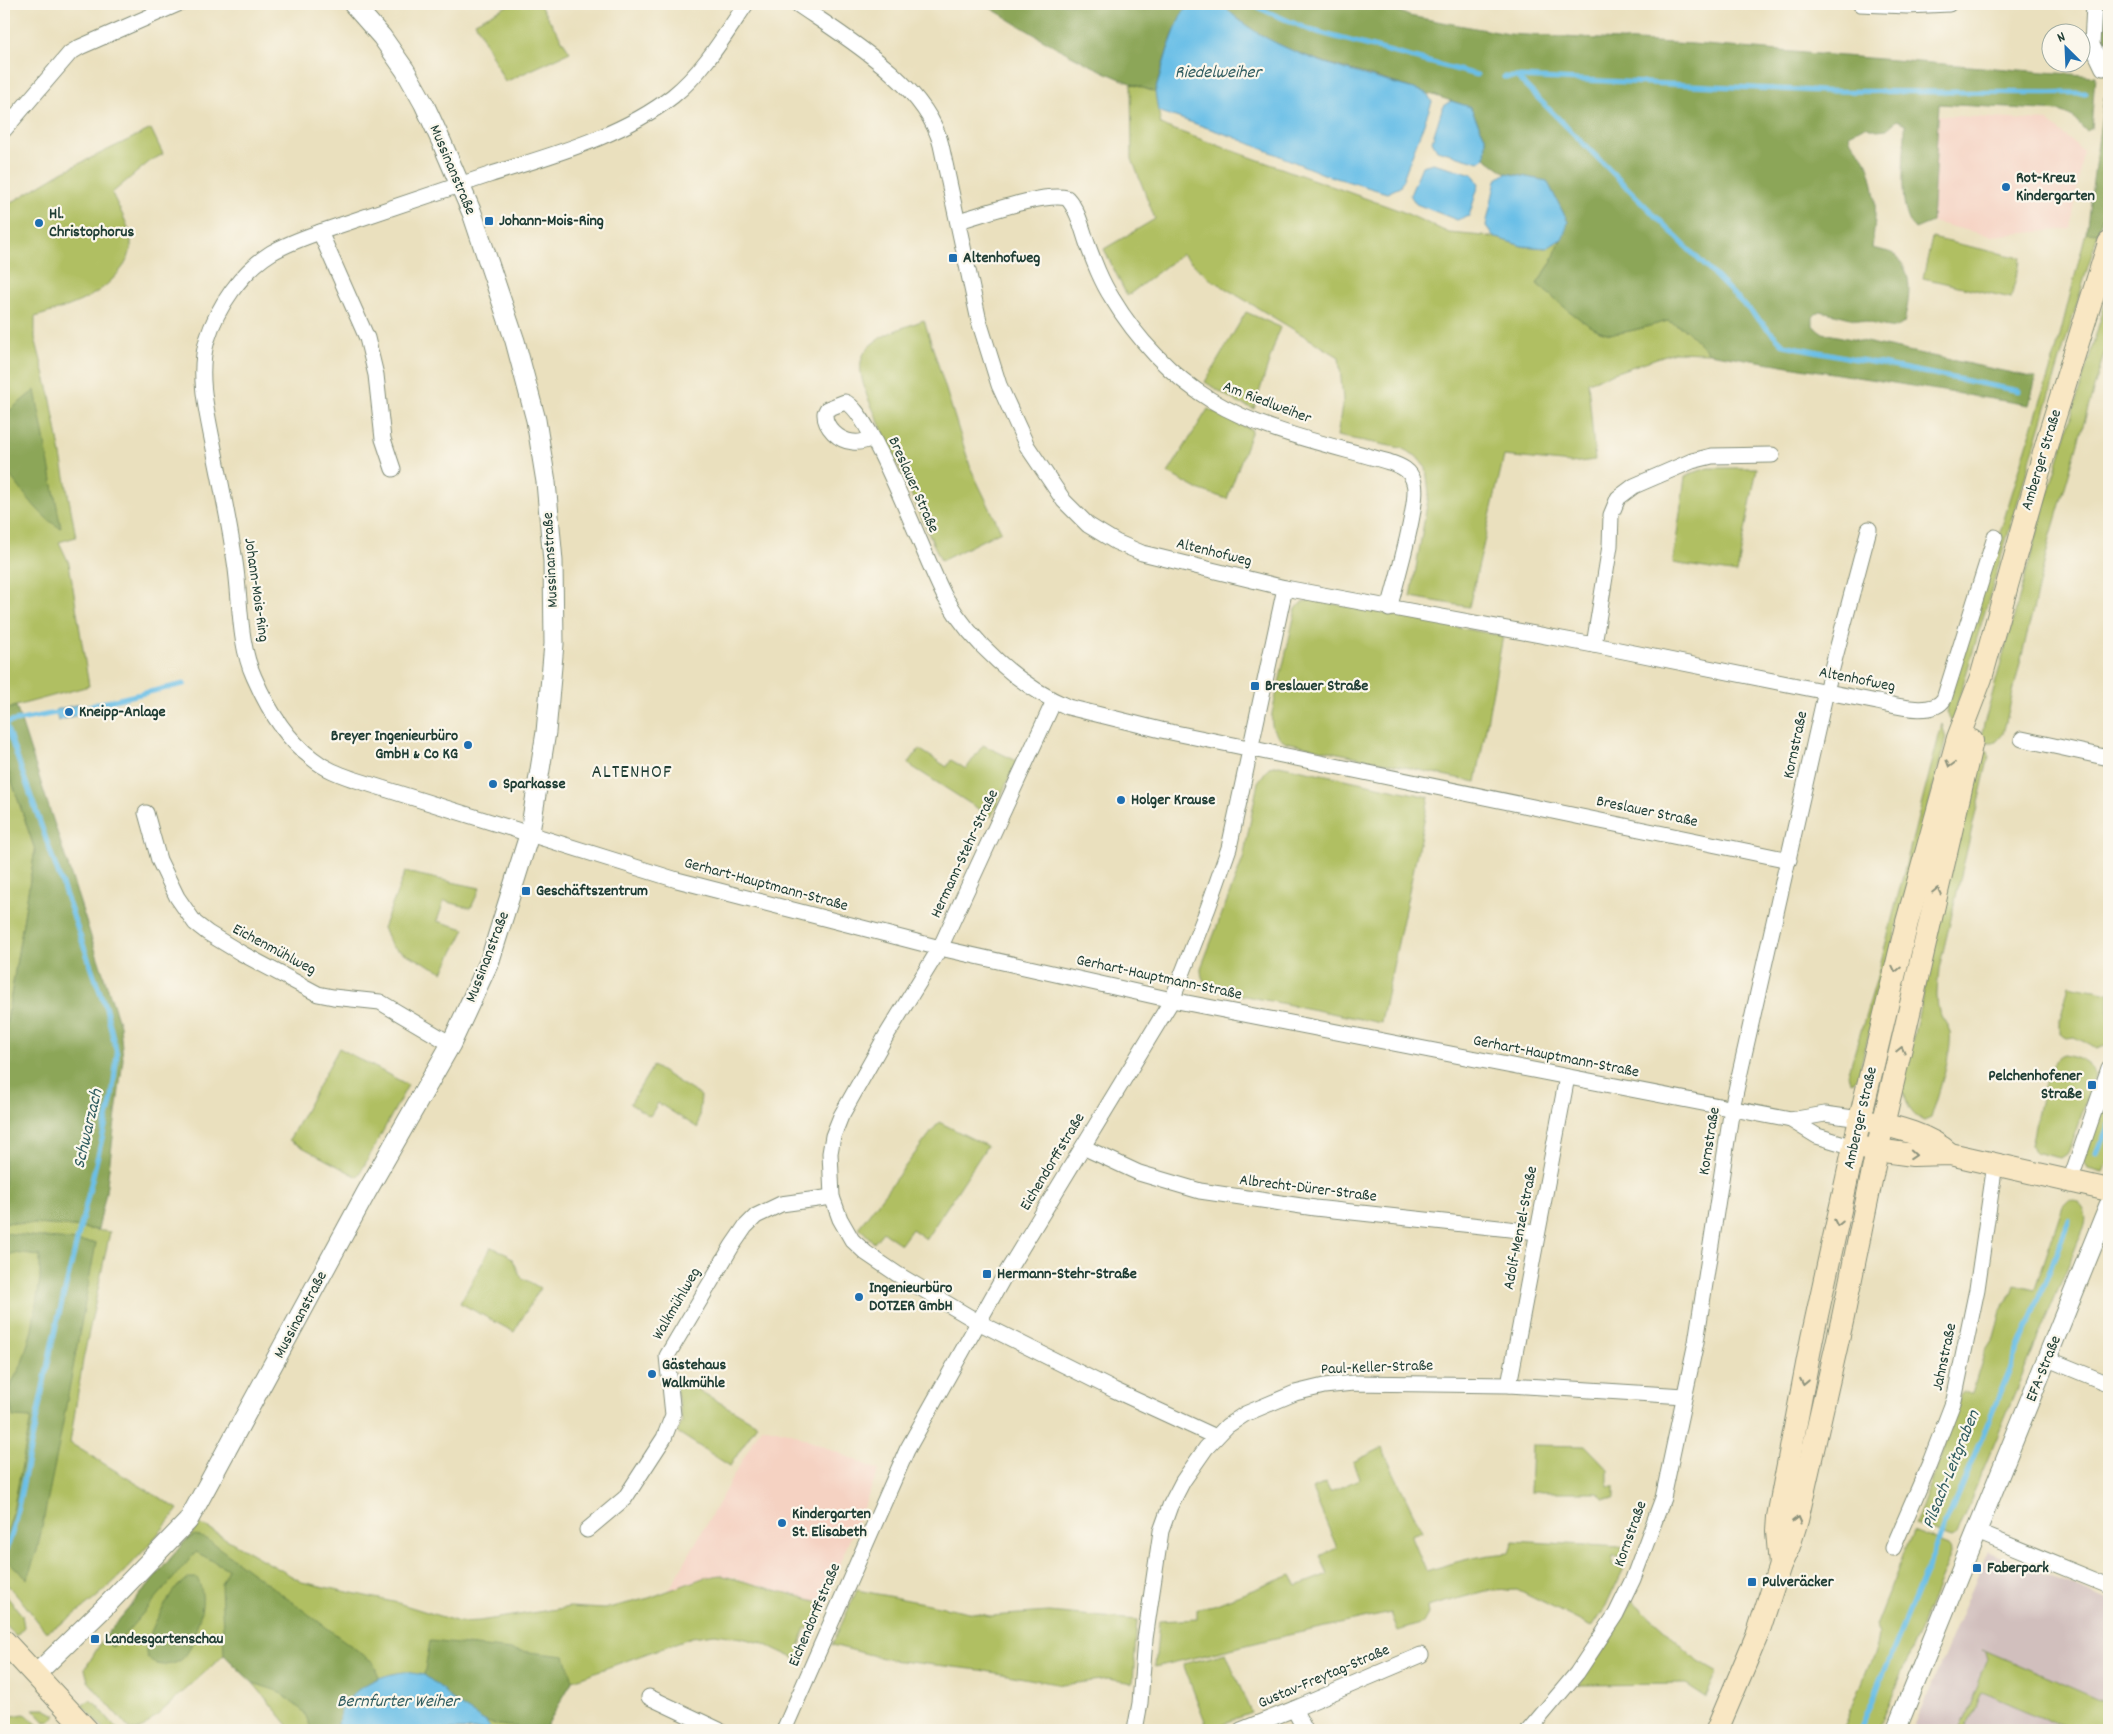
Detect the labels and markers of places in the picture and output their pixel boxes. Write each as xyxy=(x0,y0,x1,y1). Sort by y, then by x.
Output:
place label: Rot-Kreuz Kindergarten xyxy=(2016,167,2095,208)
marker: Rot-Kreuz Kindergarten xyxy=(2000,181,2012,193)
place label: Hl. Christophorus xyxy=(49,203,135,244)
place label: Johann-Mois-Ring xyxy=(499,210,604,233)
marker: Johann-Mois-Ring xyxy=(483,215,495,227)
marker: Hl. Christophorus xyxy=(33,217,45,229)
place label: Altenhofweg xyxy=(963,247,1040,270)
marker: Altenhofweg xyxy=(947,252,959,264)
place label: Breslauer Straße xyxy=(1265,675,1368,698)
marker: Breslauer Straße xyxy=(1249,680,1261,692)
place label: Kneipp-Anlage xyxy=(79,701,165,724)
marker: Kneipp-Anlage xyxy=(63,706,75,718)
place label: Breyer Ingenieurbüro GmbH & Co KG xyxy=(331,725,458,766)
marker: Breyer Ingenieurbüro GmbH & Co KG xyxy=(462,739,474,751)
place label: Sparkasse xyxy=(503,773,565,796)
marker: Sparkasse xyxy=(487,778,499,790)
place label: Holger Krause xyxy=(1131,789,1215,812)
marker: Holger Krause xyxy=(1115,794,1127,806)
place label: Geschäftszentrum xyxy=(536,880,648,903)
marker: Geschäftszentrum xyxy=(520,885,532,897)
place label: Pelchenhofener Straße xyxy=(1988,1065,2083,1106)
marker: Pelchenhofener Straße xyxy=(2086,1079,2098,1091)
place label: Hermann-Stehr-Straße xyxy=(997,1263,1137,1286)
marker: Hermann-Stehr-Straße xyxy=(981,1268,993,1280)
place label: Ingenieurbüro DOTZER GmbH xyxy=(869,1277,953,1318)
marker: Ingenieurbüro DOTZER GmbH xyxy=(853,1291,865,1303)
place label: Gästehaus Walkmühle xyxy=(662,1354,726,1395)
marker: Gästehaus Walkmühle xyxy=(646,1368,658,1380)
place label: Kindergarten St. Elisabeth xyxy=(792,1503,871,1544)
marker: Kindergarten St. Elisabeth xyxy=(776,1517,788,1529)
place label: Faberpark xyxy=(1987,1557,2049,1580)
marker: Faberpark xyxy=(1971,1562,1983,1574)
place label: Pulveräcker xyxy=(1762,1571,1835,1594)
marker: Pulveräcker xyxy=(1746,1576,1758,1588)
place label: Landesgartenschau xyxy=(105,1628,224,1651)
marker: Landesgartenschau xyxy=(89,1633,101,1645)

